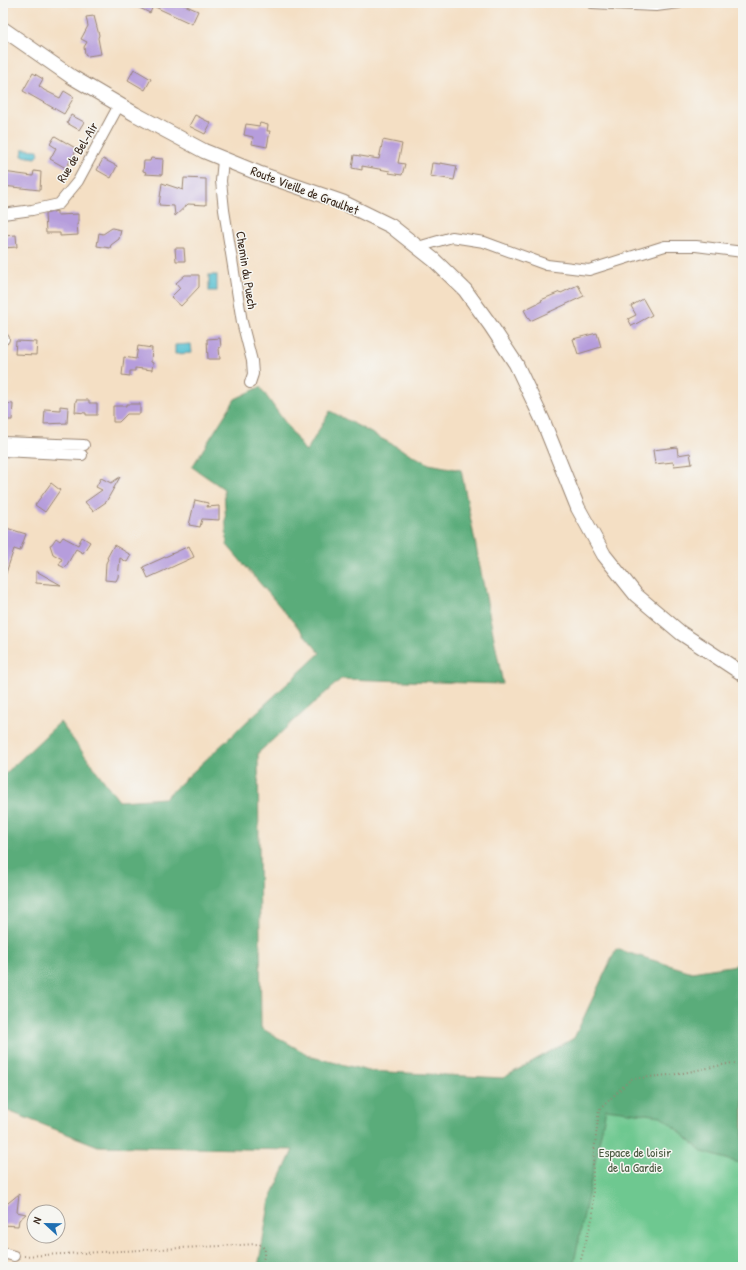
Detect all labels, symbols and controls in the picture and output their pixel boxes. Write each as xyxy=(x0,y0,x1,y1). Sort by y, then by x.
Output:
street label: Rue de Bel-Air xyxy=(52,119,102,185)
street label: Route Vieille de Graulhet xyxy=(248,161,362,219)
street label: Chemin du Puech xyxy=(232,230,262,311)
park label: Espace de loisir de la Gardie xyxy=(599,1143,671,1176)
north arrow xyxy=(26,1204,66,1244)
text: N xyxy=(29,1215,44,1226)

